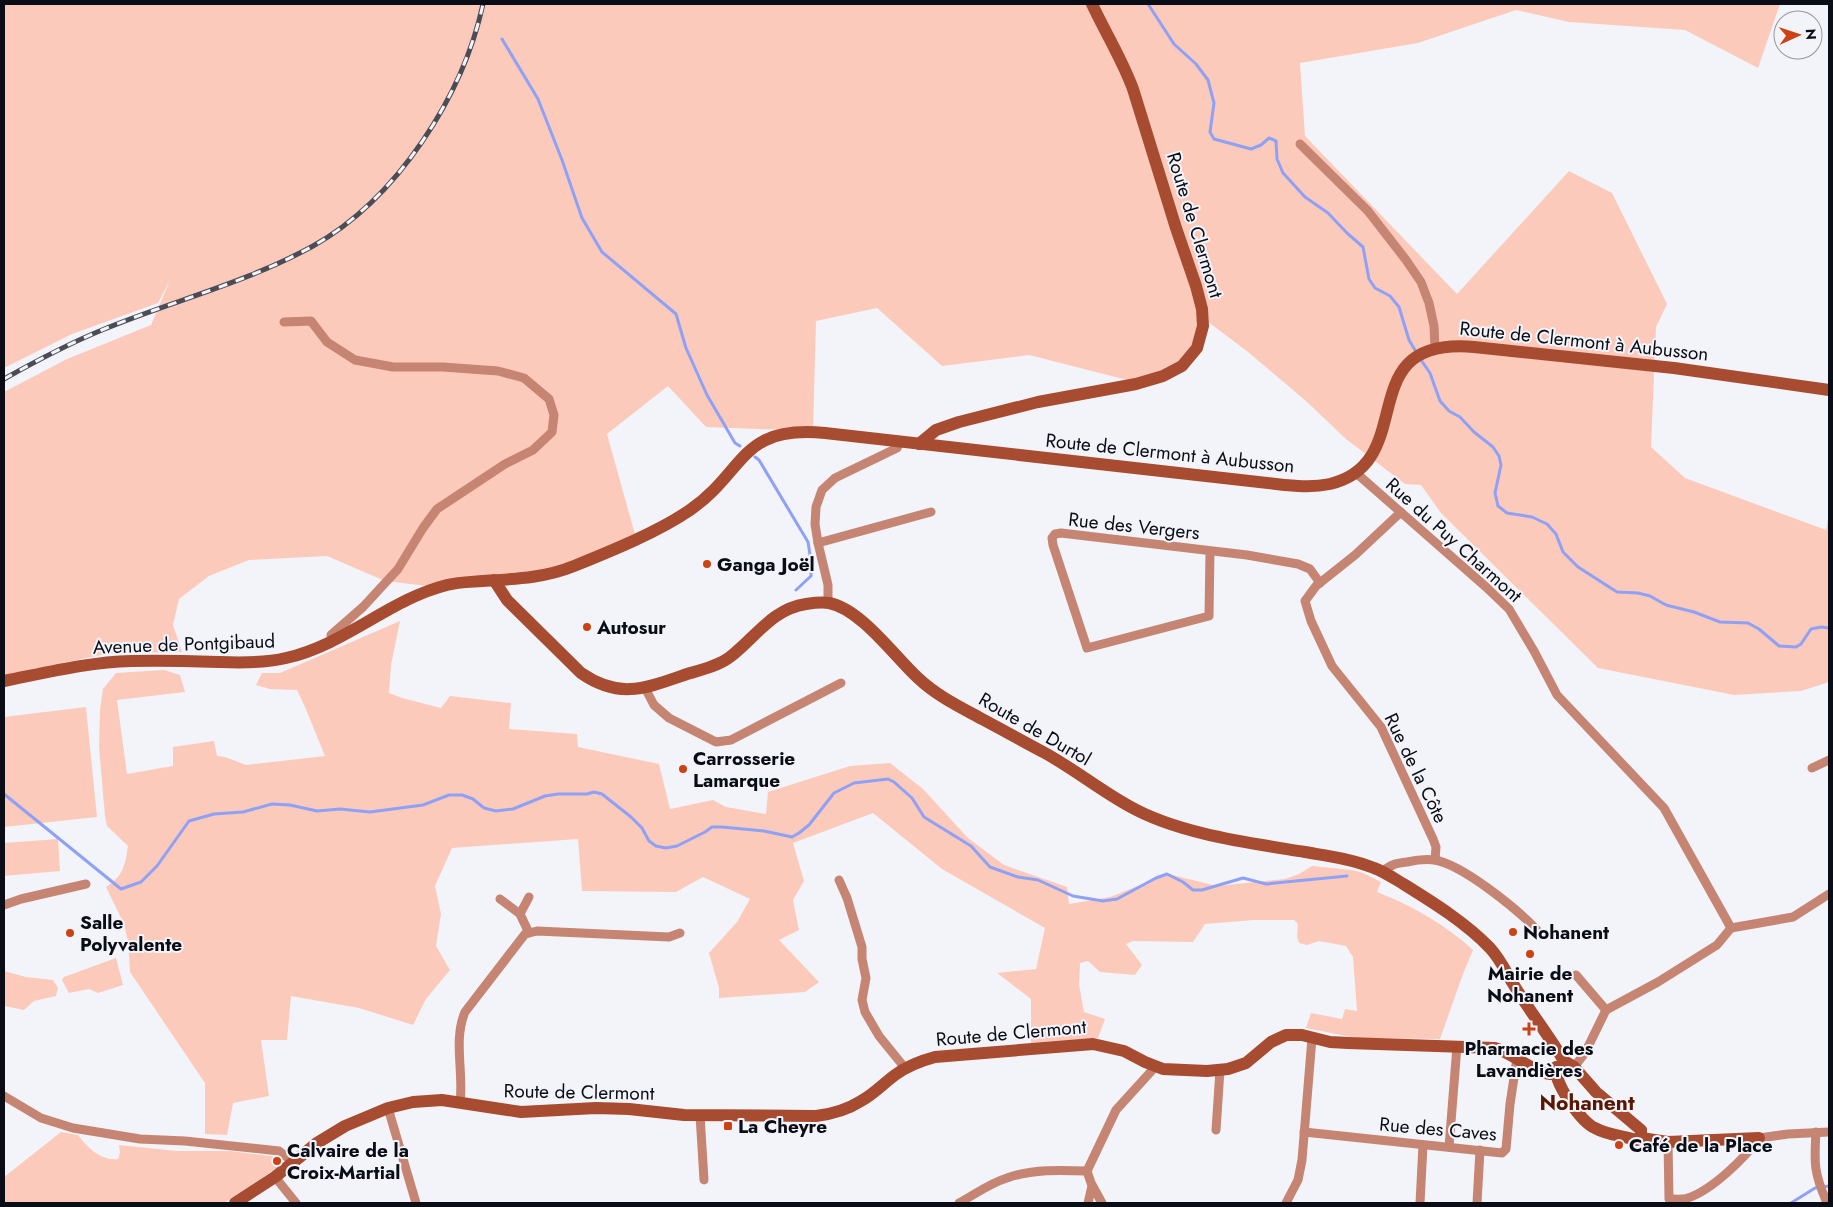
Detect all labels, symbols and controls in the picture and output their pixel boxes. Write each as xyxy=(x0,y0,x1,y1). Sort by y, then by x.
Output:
north arrow xyxy=(1773,10,1823,60)
text: N xyxy=(1801,28,1821,40)
street label: Route de Clermont xyxy=(1160,149,1230,301)
street label: Route de Clermont à Aubusson xyxy=(1458,315,1710,367)
street label: Route de Clermont à Aubusson xyxy=(1044,427,1296,479)
street label: Rue du Puy Charmont xyxy=(1380,471,1528,609)
street label: Rue des Vergers xyxy=(1067,506,1201,546)
place label: Ganga Joël xyxy=(717,551,815,578)
marker: Ganga Joël xyxy=(701,558,713,570)
place label: Autosur xyxy=(596,614,666,641)
marker: Autosur xyxy=(581,621,593,633)
street label: Avenue de Pontgibaud xyxy=(92,627,276,661)
street label: Route de Durtol xyxy=(974,686,1096,772)
street label: Rue de la Côte xyxy=(1378,708,1454,828)
place label: Carrosserie Lamarque xyxy=(693,745,795,794)
marker: Carrosserie Lamarque xyxy=(677,763,689,775)
place label: Salle Polyvalente xyxy=(80,909,182,958)
place label: Nohanent xyxy=(1523,919,1609,946)
marker: Nohanent xyxy=(1507,926,1519,938)
marker: Salle Polyvalente xyxy=(64,927,76,939)
marker: Mairie de Nohanent xyxy=(1524,948,1536,960)
place label: Mairie de Nohanent xyxy=(1487,960,1573,1009)
street label: Route de Clermont xyxy=(935,1013,1088,1053)
marker: Pharmacie des Lavandières xyxy=(1523,1023,1535,1035)
place label: Pharmacie des Lavandières xyxy=(1464,1035,1594,1084)
street label: Route de Clermont xyxy=(503,1077,655,1107)
district label: Nohanent xyxy=(1539,1088,1635,1118)
street label: Rue des Caves xyxy=(1378,1110,1498,1148)
place label: La Cheyre xyxy=(738,1113,827,1140)
marker: La Cheyre xyxy=(722,1120,734,1132)
place label: Café de la Place xyxy=(1629,1132,1773,1159)
place label: Calvaire de la Croix-Martial xyxy=(287,1137,409,1186)
marker: Café de la Place xyxy=(1613,1139,1625,1151)
marker: Calvaire de la Croix-Martial xyxy=(271,1155,283,1167)

